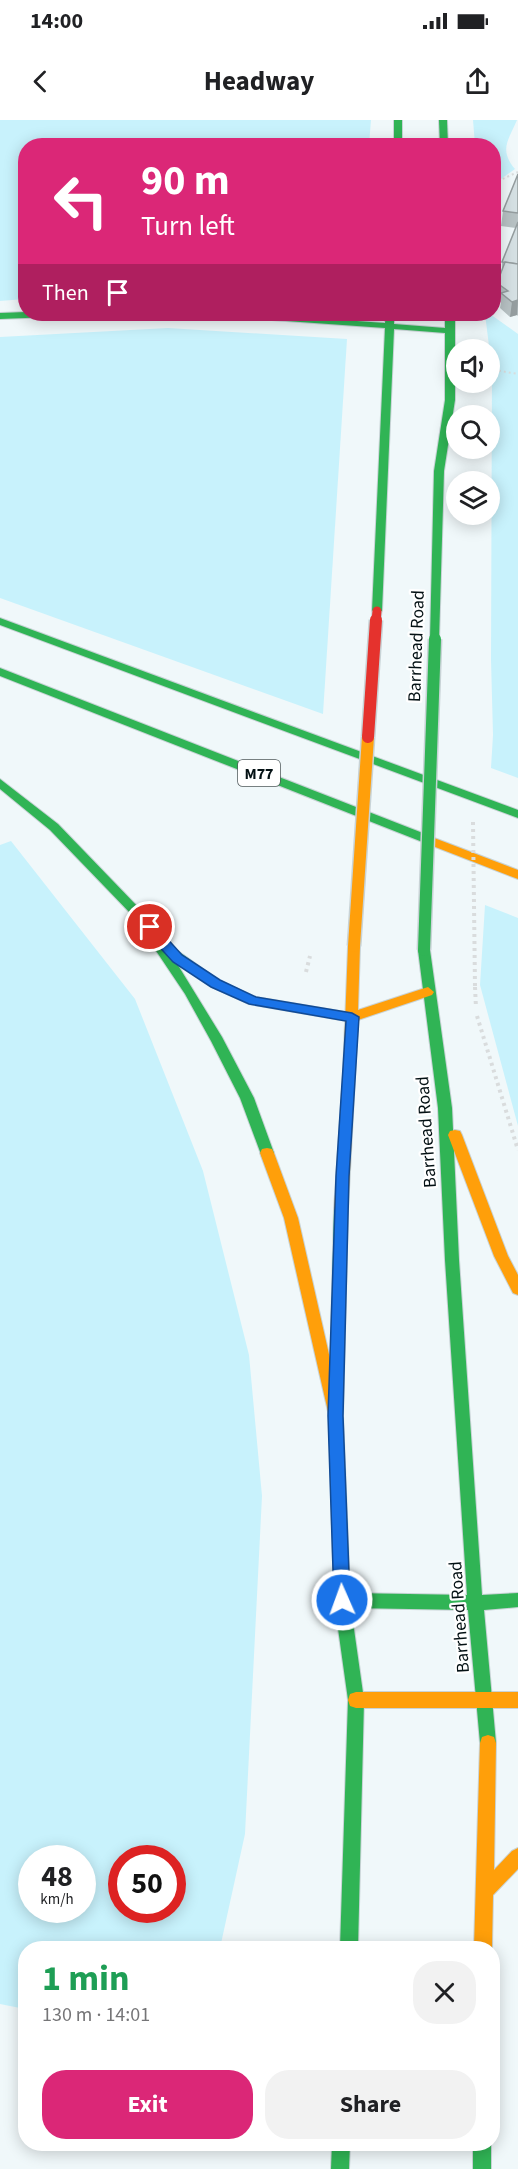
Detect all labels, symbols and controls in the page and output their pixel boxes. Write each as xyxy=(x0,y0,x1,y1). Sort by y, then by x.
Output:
text: 14:00 xyxy=(30,5,83,37)
text: Headway xyxy=(204,62,314,101)
icon: back xyxy=(24,65,57,98)
icon: share xyxy=(461,65,494,98)
text: 90 m xyxy=(141,151,230,211)
icon: left xyxy=(42,162,120,240)
text: Turn left xyxy=(141,207,235,246)
icon: arrive xyxy=(101,276,134,309)
text: Then xyxy=(42,277,89,309)
map controls xyxy=(446,339,500,525)
button: sound xyxy=(446,339,500,393)
button: search xyxy=(446,405,500,459)
button: layers xyxy=(446,471,500,525)
street label: Barrhead Road xyxy=(402,590,431,702)
road number: M77 xyxy=(238,760,280,786)
pin xyxy=(124,901,175,952)
icon: arrive xyxy=(133,910,166,943)
street label: Barrhead Road xyxy=(410,1075,443,1189)
street label: Barrhead Road xyxy=(443,1560,476,1674)
position arrow xyxy=(310,1568,374,1632)
speed limit sign: 50 xyxy=(108,1845,186,1923)
text: 48 xyxy=(41,1855,73,1898)
text: km/h xyxy=(40,1889,74,1910)
text: 1 min xyxy=(42,1953,130,2004)
button: close xyxy=(413,1961,476,2024)
text: 130 m · 14:01 xyxy=(42,2001,150,2029)
button: Exit xyxy=(42,2070,253,2139)
button: Share xyxy=(265,2070,476,2139)

